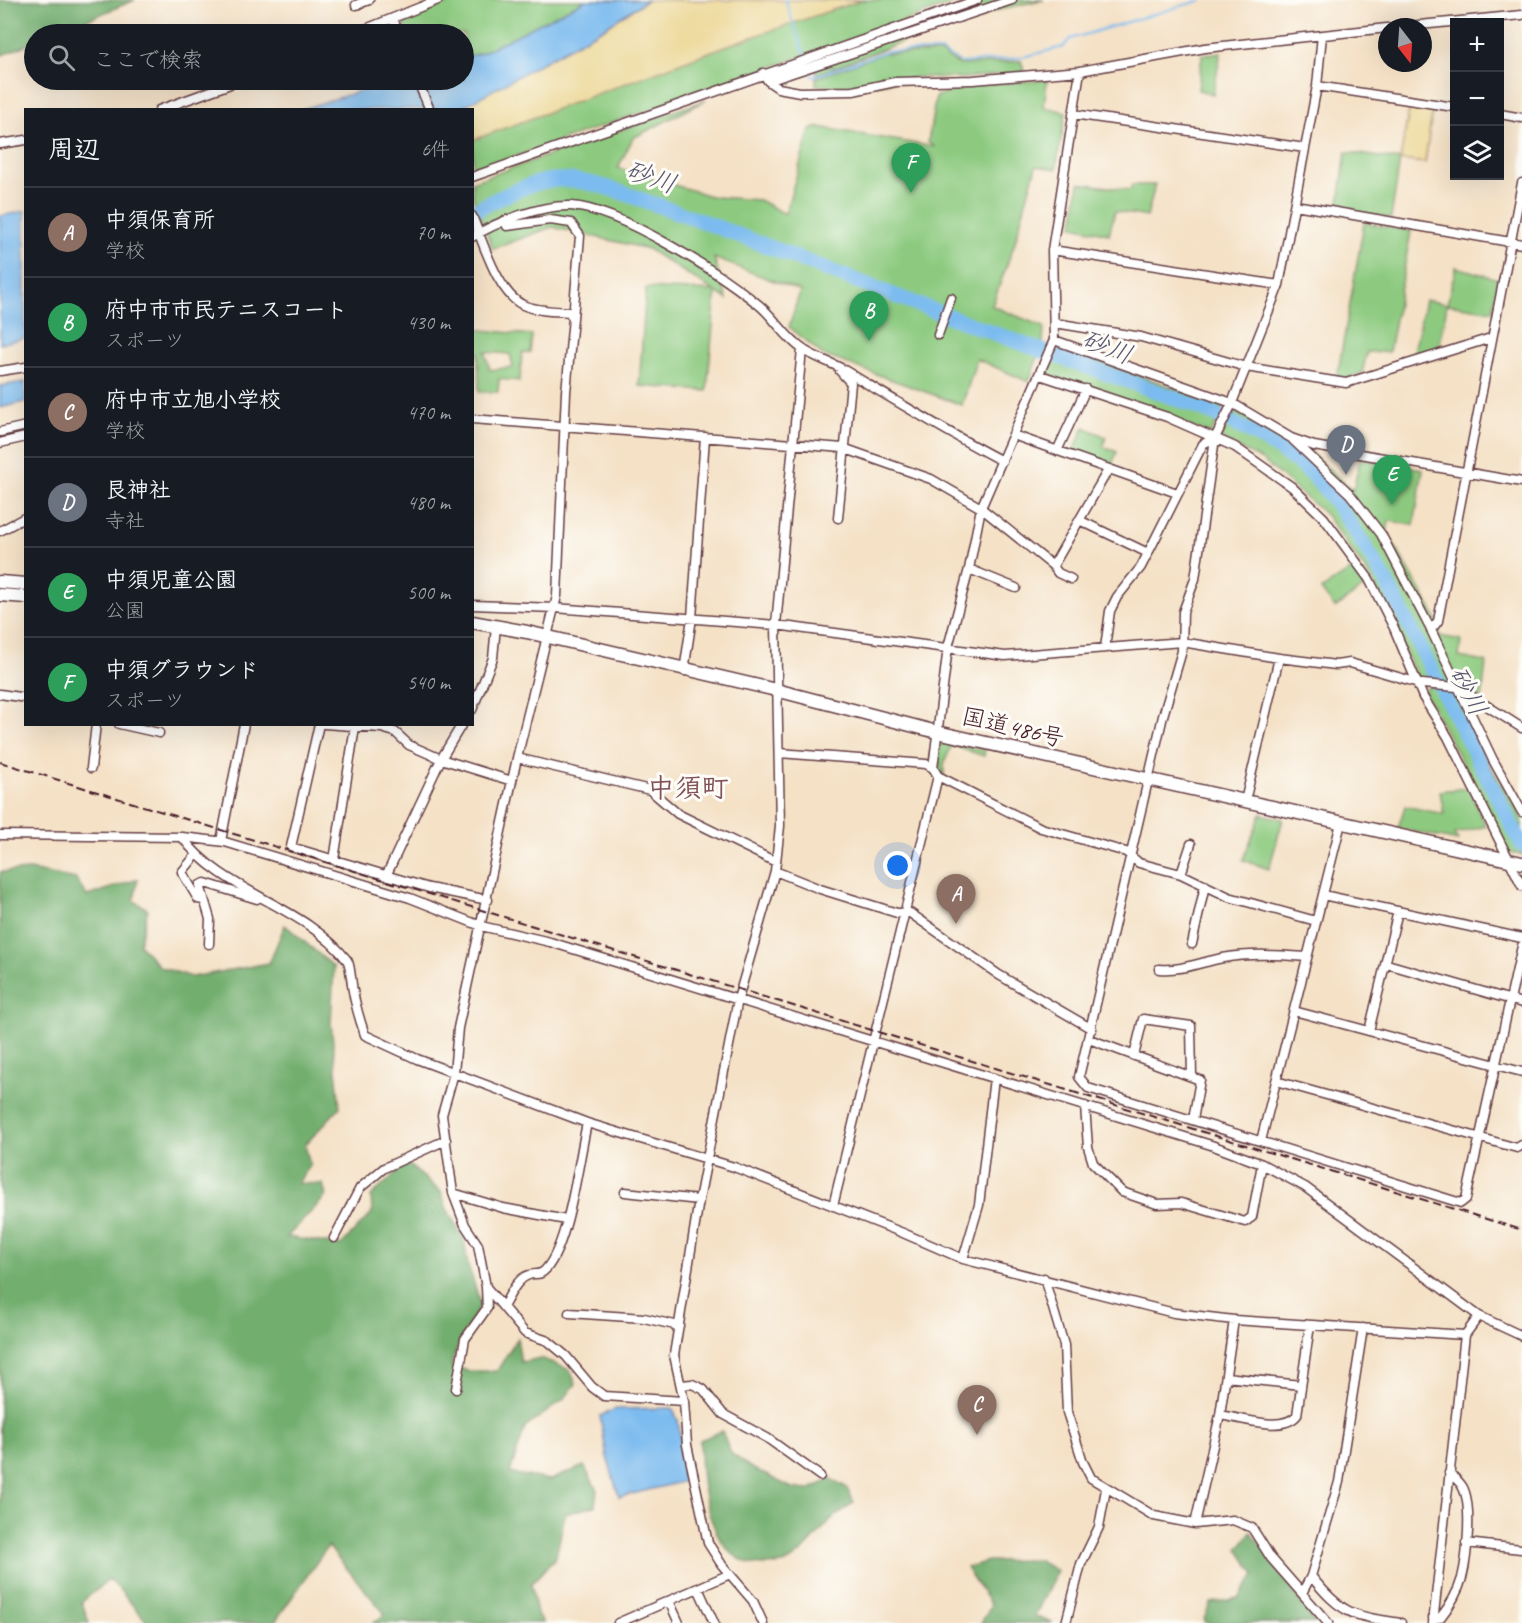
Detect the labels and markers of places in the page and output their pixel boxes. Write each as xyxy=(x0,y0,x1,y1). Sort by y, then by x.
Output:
pin: F xyxy=(892,144,930,193)
pin: B xyxy=(850,292,888,341)
pin: D xyxy=(1326,426,1366,475)
pin: E xyxy=(1372,456,1412,505)
pin: A xyxy=(936,874,976,924)
pin: C xyxy=(958,1386,996,1435)

